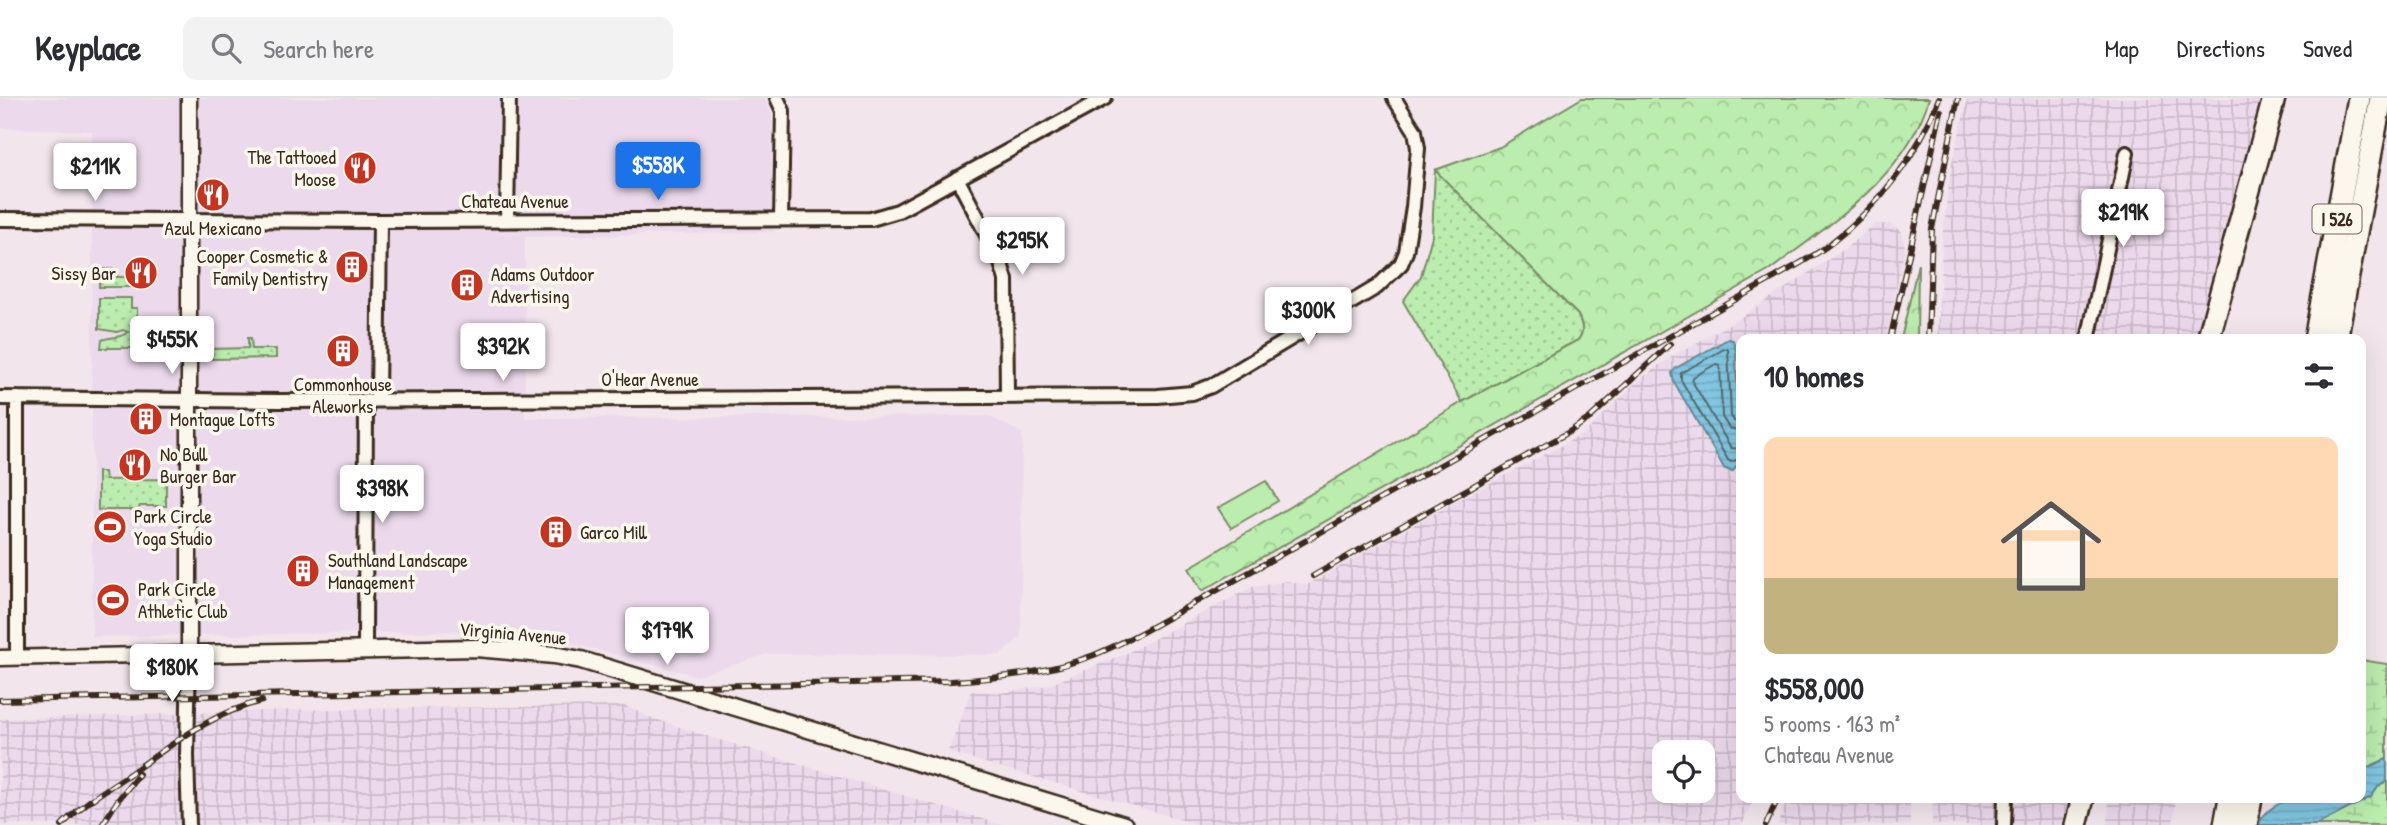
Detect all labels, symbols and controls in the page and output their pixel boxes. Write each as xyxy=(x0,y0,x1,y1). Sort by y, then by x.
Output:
search box xyxy=(183,17,673,80)
text: Keyplace xyxy=(35,26,141,70)
icon: search xyxy=(207,29,245,67)
text: Search here xyxy=(263,31,374,66)
text: Map xyxy=(2105,32,2139,64)
text: Directions xyxy=(2177,32,2265,64)
text: Saved xyxy=(2303,32,2352,64)
pin: $558K xyxy=(609,142,707,202)
pin: $211K xyxy=(46,144,144,203)
place label: The Tattooed Moose xyxy=(247,144,337,192)
restaurant icon: The Tattooed Moose xyxy=(341,149,379,187)
text: $558K xyxy=(631,149,685,180)
text: $211K xyxy=(69,150,121,181)
restaurant icon: Azul Mexicano xyxy=(194,176,232,214)
street label: Chateau Avenue xyxy=(461,188,569,214)
pin: $219K xyxy=(2074,190,2172,249)
text: $219K xyxy=(2097,196,2149,227)
road number: I 526 xyxy=(2312,204,2362,234)
place label: Azul Mexicano xyxy=(164,215,262,241)
pin: $295K xyxy=(973,218,1071,277)
text: $295K xyxy=(996,224,1048,255)
place label: Cooper Cosmetic & Family Dentistry xyxy=(196,243,328,291)
building icon: Cooper Cosmetic & Family Dentistry xyxy=(333,248,371,286)
restaurant icon: Sissy Bar xyxy=(122,254,160,292)
place label: Sissy Bar xyxy=(52,260,117,286)
place label: Adams Outdoor Advertising xyxy=(491,261,595,309)
building icon: Adams Outdoor Advertising xyxy=(448,266,486,304)
pin: $300K xyxy=(1259,288,1357,347)
text: $300K xyxy=(1281,294,1335,325)
pin: $455K xyxy=(123,316,221,376)
text: $455K xyxy=(146,323,198,354)
pin: $392K xyxy=(454,324,552,383)
text: $392K xyxy=(476,330,530,361)
building icon: Commonhouse Aleworks xyxy=(324,332,362,370)
text: 10 homes xyxy=(1764,356,1864,396)
icon: filters xyxy=(2300,357,2338,395)
street label: O'Hear Avenue xyxy=(601,366,699,392)
place label: Commonhouse Aleworks xyxy=(294,371,393,419)
building icon: Montague Lofts xyxy=(127,400,165,438)
place label: Montague Lofts xyxy=(170,406,275,432)
place label: No Bull Burger Bar xyxy=(160,441,237,489)
restaurant icon: No Bull Burger Bar xyxy=(116,446,154,484)
pin: $398K xyxy=(333,466,431,525)
text: $398K xyxy=(356,472,408,503)
icon: home xyxy=(1988,483,2114,609)
place label: Park Circle Yoga Studio xyxy=(134,503,213,551)
sports icon: Park Circle Yoga Studio xyxy=(91,508,129,546)
building icon: Garco Mill xyxy=(537,513,575,551)
place label: Garco Mill xyxy=(580,519,648,545)
place label: Southland Landscape Management xyxy=(328,547,468,595)
building icon: Southland Landscape Management xyxy=(284,552,322,590)
place label: Park Circle Athletic Club xyxy=(138,576,228,624)
sports icon: Park Circle Athletic Club xyxy=(94,581,132,619)
pin: $179K xyxy=(618,608,716,667)
text: $179K xyxy=(641,614,693,645)
street label: Virginia Avenue xyxy=(458,615,568,651)
pin: $180K xyxy=(123,644,221,704)
text: $180K xyxy=(146,651,198,682)
text: $558,000 xyxy=(1764,668,1864,708)
text: 5 rooms · 163 m² xyxy=(1764,708,1900,739)
text: Chateau Avenue xyxy=(1764,739,1894,770)
map controls xyxy=(1652,740,1715,803)
button: locate xyxy=(1652,740,1715,803)

